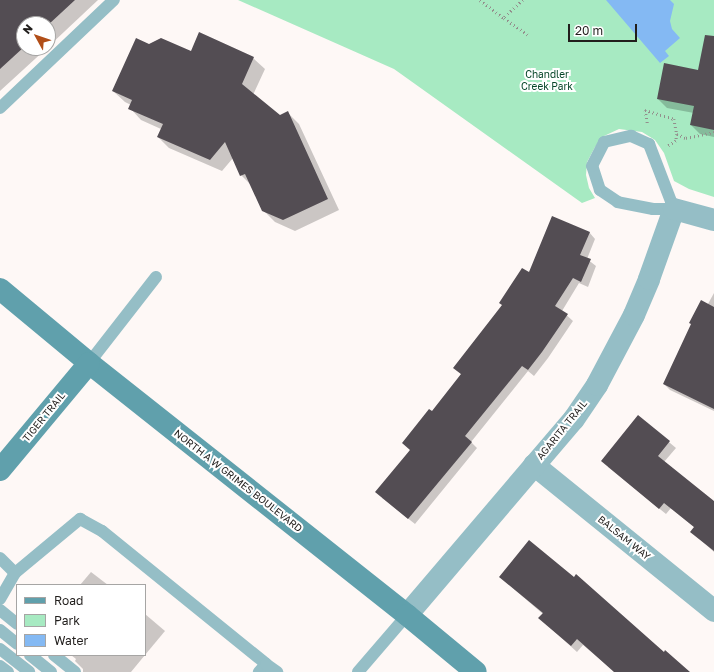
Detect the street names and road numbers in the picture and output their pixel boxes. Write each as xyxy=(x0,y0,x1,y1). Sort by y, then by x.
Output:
street label: TIGER TRAIL xyxy=(20,390,68,444)
street label: AGARITA TRAIL xyxy=(534,398,590,462)
street label: NORTH A W GRIMES BOULEVARD xyxy=(171,427,305,535)
street label: BALSAM WAY xyxy=(595,513,653,563)

